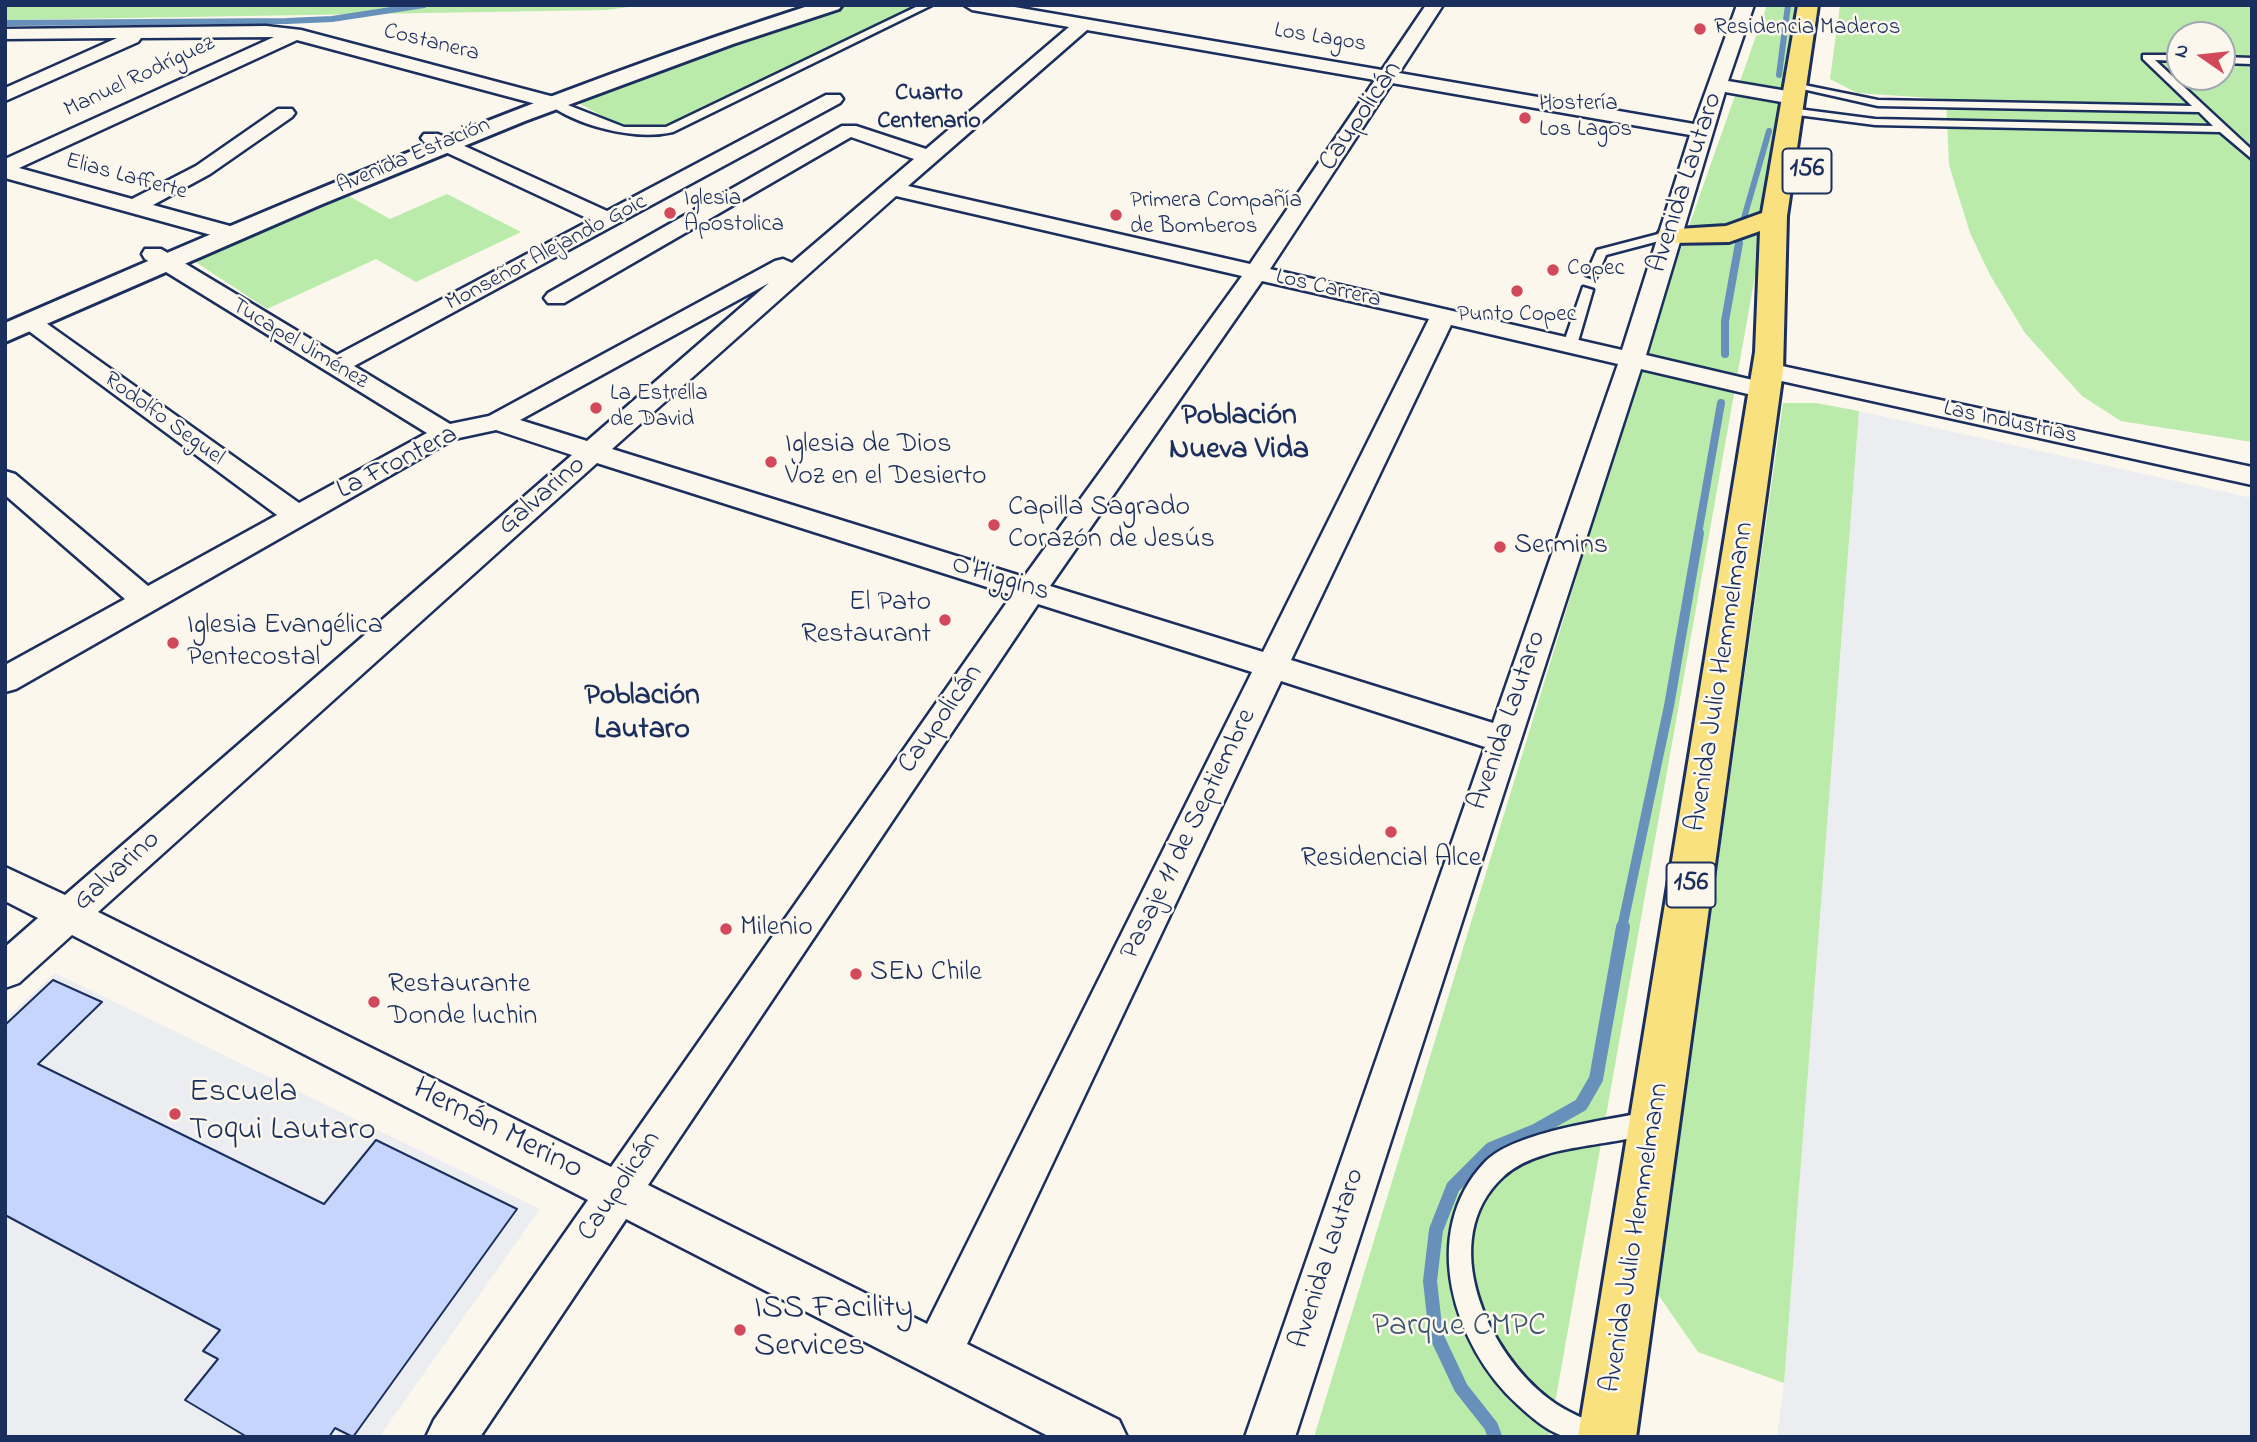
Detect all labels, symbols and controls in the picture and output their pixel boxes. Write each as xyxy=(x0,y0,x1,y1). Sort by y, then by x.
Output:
place label: Residencia Maderos xyxy=(1714,15,1900,43)
street label: Los Lagos xyxy=(1272,18,1368,60)
street label: Costanera xyxy=(380,19,482,69)
marker: Residencia Maderos xyxy=(1692,21,1708,37)
north arrow xyxy=(2166,21,2236,91)
street label: Manuel Rodríguez xyxy=(60,31,220,125)
text: N xyxy=(2167,42,2197,61)
street label: Caupolicán xyxy=(1313,56,1411,178)
district label: Cuarto Centenario xyxy=(877,81,981,137)
street label: Avenida Lautaro xyxy=(1642,89,1732,277)
place label: Hostería Los Lagos xyxy=(1539,91,1632,145)
marker: Hostería Los Lagos xyxy=(1517,110,1533,126)
street label: Avenida Estación xyxy=(333,112,495,202)
road number: 156 xyxy=(1783,148,1832,194)
street label: Elias Lafferte xyxy=(62,149,190,207)
place label: Iglesia Apostolica xyxy=(684,186,784,240)
place label: Primera Compañía de Bomberos xyxy=(1130,188,1302,242)
street label: Monseñor Alejando Goic xyxy=(442,189,652,319)
marker: Iglesia Apostolica xyxy=(662,205,678,221)
marker: Primera Compañía de Bomberos xyxy=(1108,207,1124,223)
place label: Copec xyxy=(1567,256,1625,284)
marker: Copec xyxy=(1545,262,1561,278)
street label: Los Carrera xyxy=(1273,265,1383,315)
marker: Punto Copec xyxy=(1509,283,1525,299)
street label: Tucapel Jiménez xyxy=(226,293,372,397)
place label: Punto Copec xyxy=(1457,302,1577,330)
street label: Rodolfo Seguel xyxy=(97,367,229,473)
place label: La Estrella de David xyxy=(610,381,708,435)
street label: Las Industrias xyxy=(1941,396,2079,452)
marker: La Estrella de David xyxy=(588,400,604,416)
district label: Población Nueva Vida xyxy=(1169,400,1309,470)
street label: La Frontera xyxy=(332,419,464,509)
place label: Iglesia de Dios Voz en el Desierto xyxy=(785,429,987,495)
street label: Galvarino xyxy=(492,450,594,544)
marker: Iglesia de Dios Voz en el Desierto xyxy=(763,454,779,470)
place label: Capilla Sagrado Corazón de Jesús xyxy=(1008,492,1215,558)
marker: Capilla Sagrado Corazón de Jesús xyxy=(986,517,1002,533)
street label: Avenida Julio Hemmelmann xyxy=(1681,520,1763,834)
place label: Sermins xyxy=(1514,530,1608,564)
marker: Sermins xyxy=(1492,539,1508,555)
street label: O'Higgins xyxy=(947,549,1053,611)
place label: El Pato Restaurant xyxy=(801,587,931,653)
place label: Iglesia Evangélica Pentecostal xyxy=(187,610,383,676)
marker: El Pato Restaurant xyxy=(937,612,953,628)
street label: Avenida Lautaro xyxy=(1463,627,1555,815)
marker: Iglesia Evangélica Pentecostal xyxy=(165,635,181,651)
street label: Caupolicán xyxy=(892,659,992,781)
district label: Población Lautaro xyxy=(584,680,700,750)
street label: Pasaje 11 de Septiembre xyxy=(1115,704,1265,966)
street label: Galvarino xyxy=(68,824,168,920)
marker: Residencial Alce xyxy=(1383,824,1399,840)
place label: Residencial Alce xyxy=(1301,843,1481,877)
road number: 156 xyxy=(1666,862,1716,908)
place label: Milenio xyxy=(740,912,813,946)
marker: Milenio xyxy=(718,921,734,937)
place label: SEN Chile xyxy=(870,957,982,991)
marker: SEN Chile xyxy=(848,966,864,982)
place label: Restaurante Donde luchin xyxy=(388,969,537,1035)
marker: Restaurante Donde luchin xyxy=(366,994,382,1010)
street label: Hernán Merino xyxy=(405,1071,589,1191)
place label: Escuela Toqui Lautaro xyxy=(189,1075,376,1153)
street label: Avenida Julio Hemmelmann xyxy=(1596,1081,1678,1395)
marker: Escuela Toqui Lautaro xyxy=(167,1106,183,1122)
street label: Caupolicán xyxy=(572,1126,670,1248)
street label: Avenida Lautaro xyxy=(1284,1165,1374,1353)
place label: ISS Facility Services xyxy=(754,1291,913,1369)
park label: Parque CMPC xyxy=(1372,1309,1546,1349)
marker: ISS Facility Services xyxy=(732,1322,748,1338)

